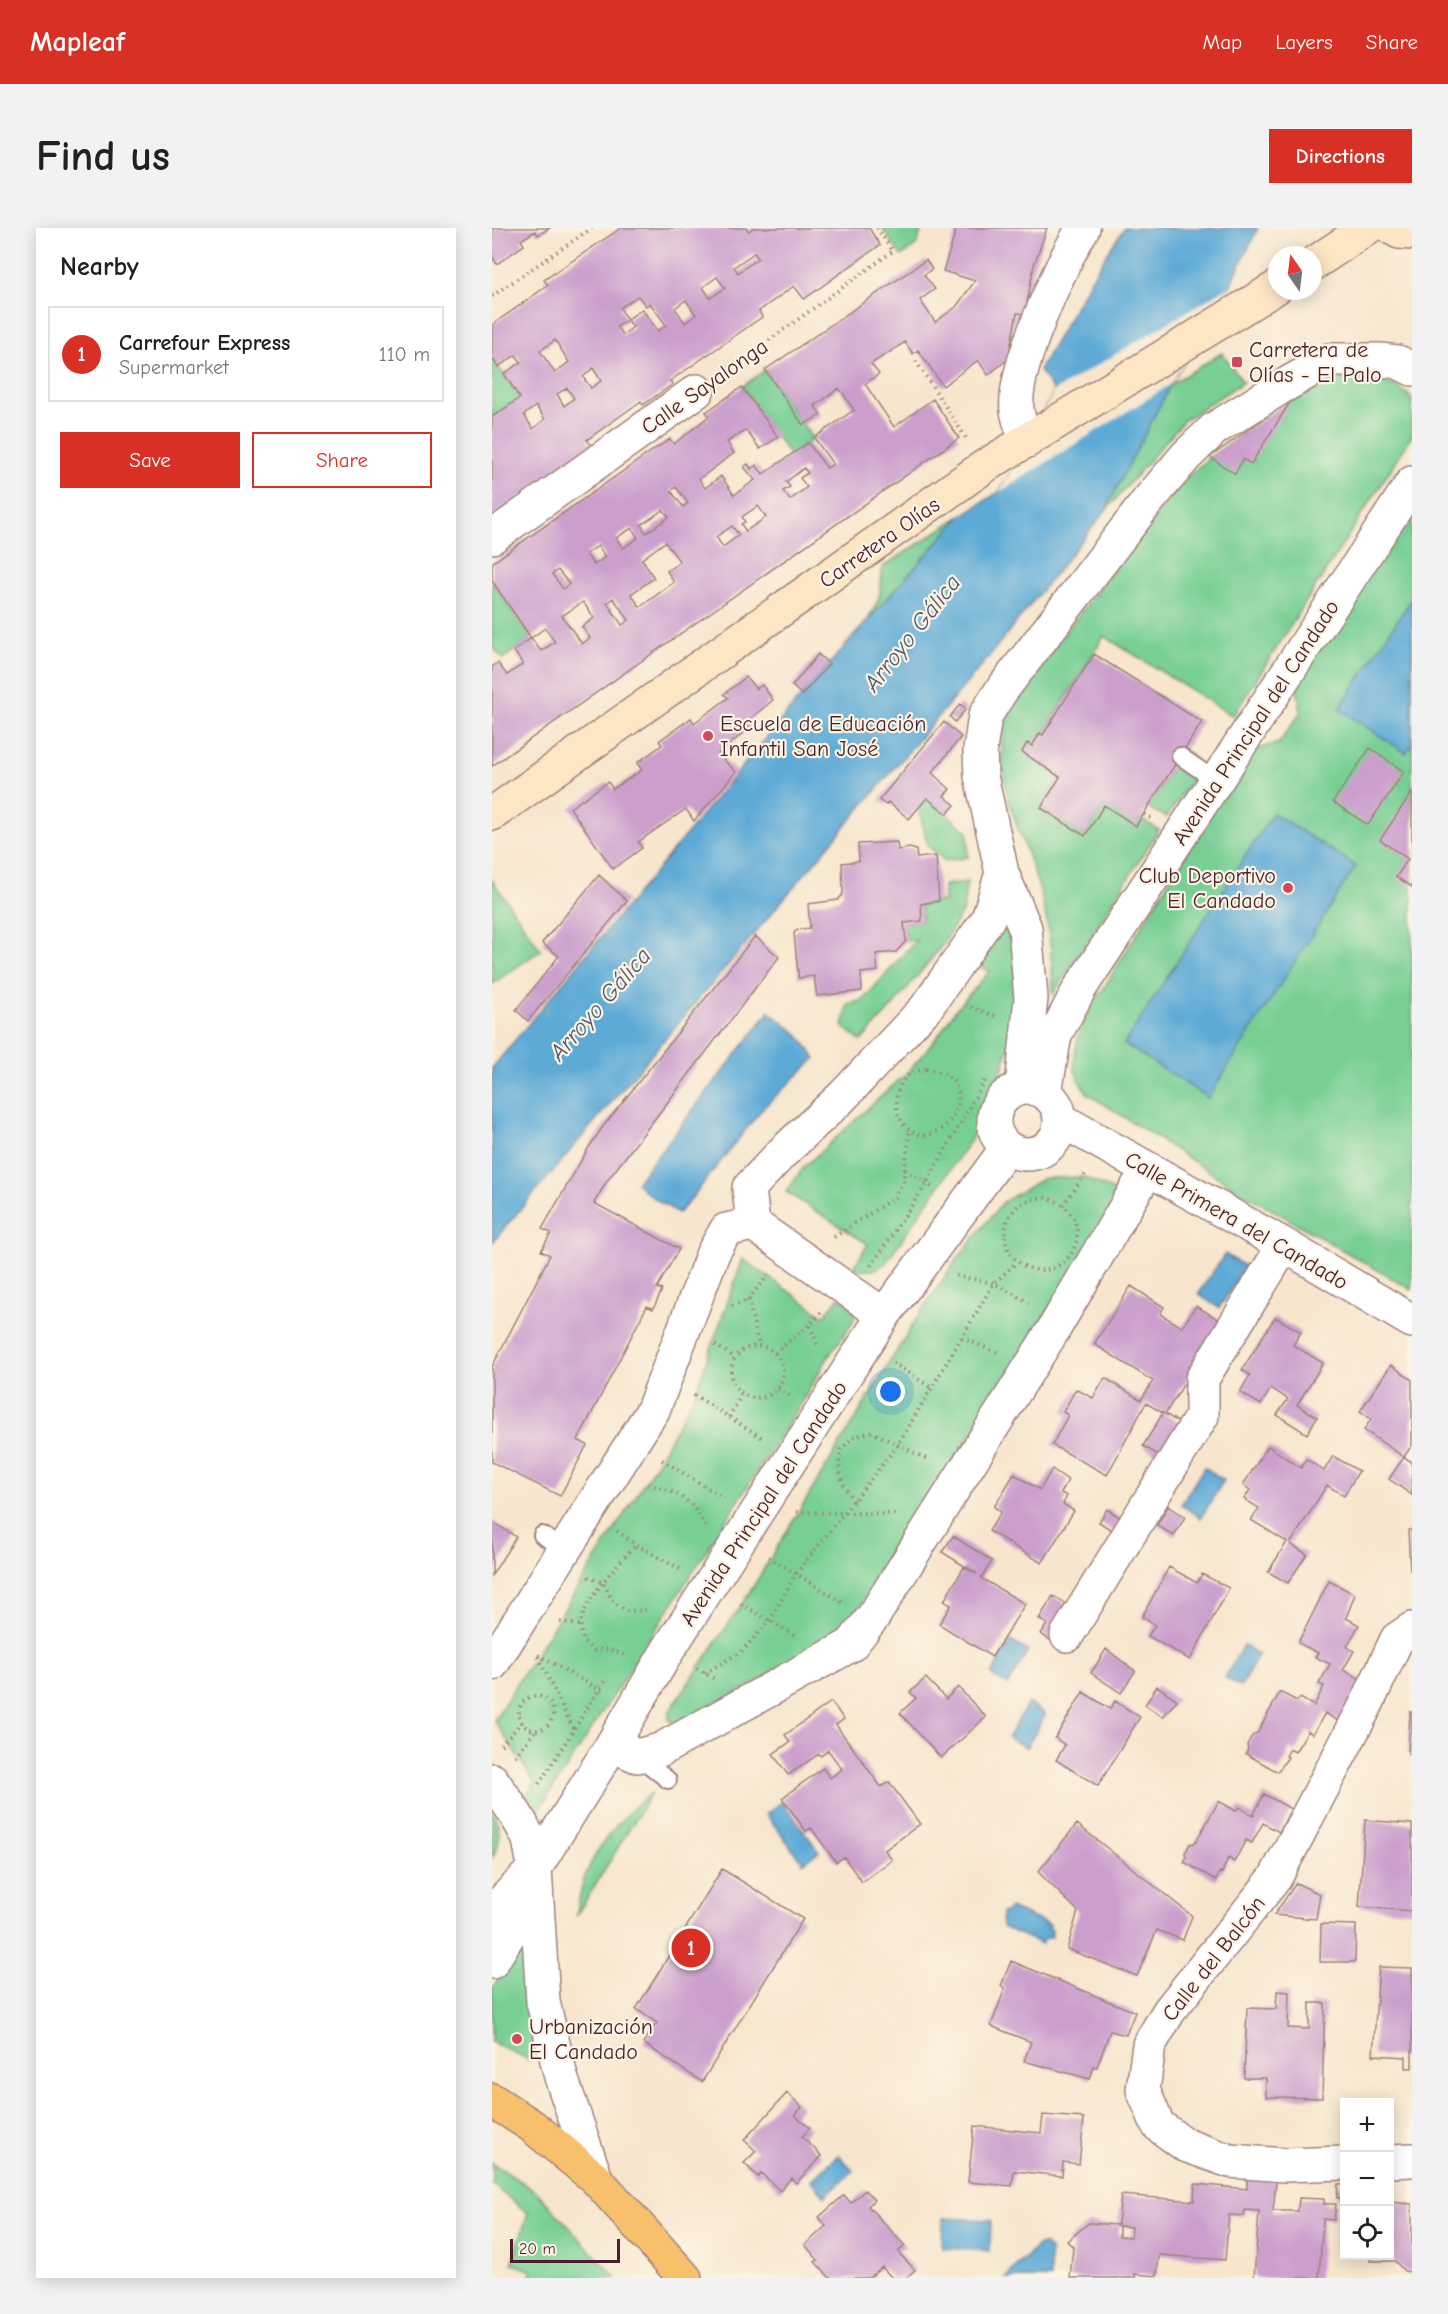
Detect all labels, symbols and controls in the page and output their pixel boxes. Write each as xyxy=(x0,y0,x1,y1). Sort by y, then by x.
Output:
text: Mapleaf xyxy=(30,26,125,58)
text: Map xyxy=(1203,30,1242,54)
text: Layers xyxy=(1275,30,1333,54)
text: Share xyxy=(1366,30,1418,54)
button: Directions xyxy=(1269,129,1412,183)
text: Find us xyxy=(36,132,170,181)
north arrow xyxy=(1268,246,1322,300)
text: Nearby xyxy=(60,252,139,282)
text: Carrefour Express xyxy=(119,330,290,356)
street label: Calle Sayalonga xyxy=(636,333,773,440)
place label: Carretera de Olías - El Palo xyxy=(1249,337,1382,388)
text: 1 xyxy=(78,343,85,366)
text: 110 m xyxy=(379,343,430,366)
marker: Carretera de Olías - El Palo xyxy=(1230,355,1244,369)
text: Supermarket xyxy=(119,356,229,379)
button: Save xyxy=(60,432,240,488)
button: Share xyxy=(252,432,432,488)
street label: Carretera Olías xyxy=(814,492,945,594)
water label: Arroyo Gálica xyxy=(857,569,966,698)
street label: Avenida Principal del Candado xyxy=(1167,595,1345,850)
place label: Escuela de Educación Infantil San José xyxy=(720,711,926,762)
marker: Escuela de Educación Infantil San José xyxy=(701,729,715,743)
place label: Club Deportivo El Candado xyxy=(1139,863,1276,914)
marker: Club Deportivo El Candado xyxy=(1281,881,1295,895)
water label: Arroyo Gálica xyxy=(543,942,657,1067)
street label: Calle Primera del Candado xyxy=(1120,1146,1353,1295)
street label: Avenida Principal del Candado xyxy=(675,1376,853,1631)
your location xyxy=(876,1377,905,1406)
street label: Calle del Balcón xyxy=(1157,1891,1271,2026)
pin: 1 xyxy=(672,1926,710,1970)
place label: Urbanización El Candado xyxy=(529,2014,653,2065)
marker: Urbanización El Candado xyxy=(510,2032,524,2046)
map controls xyxy=(1340,2098,1394,2260)
button: + xyxy=(1340,2098,1394,2152)
button: − xyxy=(1340,2152,1394,2206)
button: locate xyxy=(1340,2206,1394,2260)
scale bar xyxy=(510,2236,620,2264)
text: 20 m xyxy=(519,2240,556,2258)

